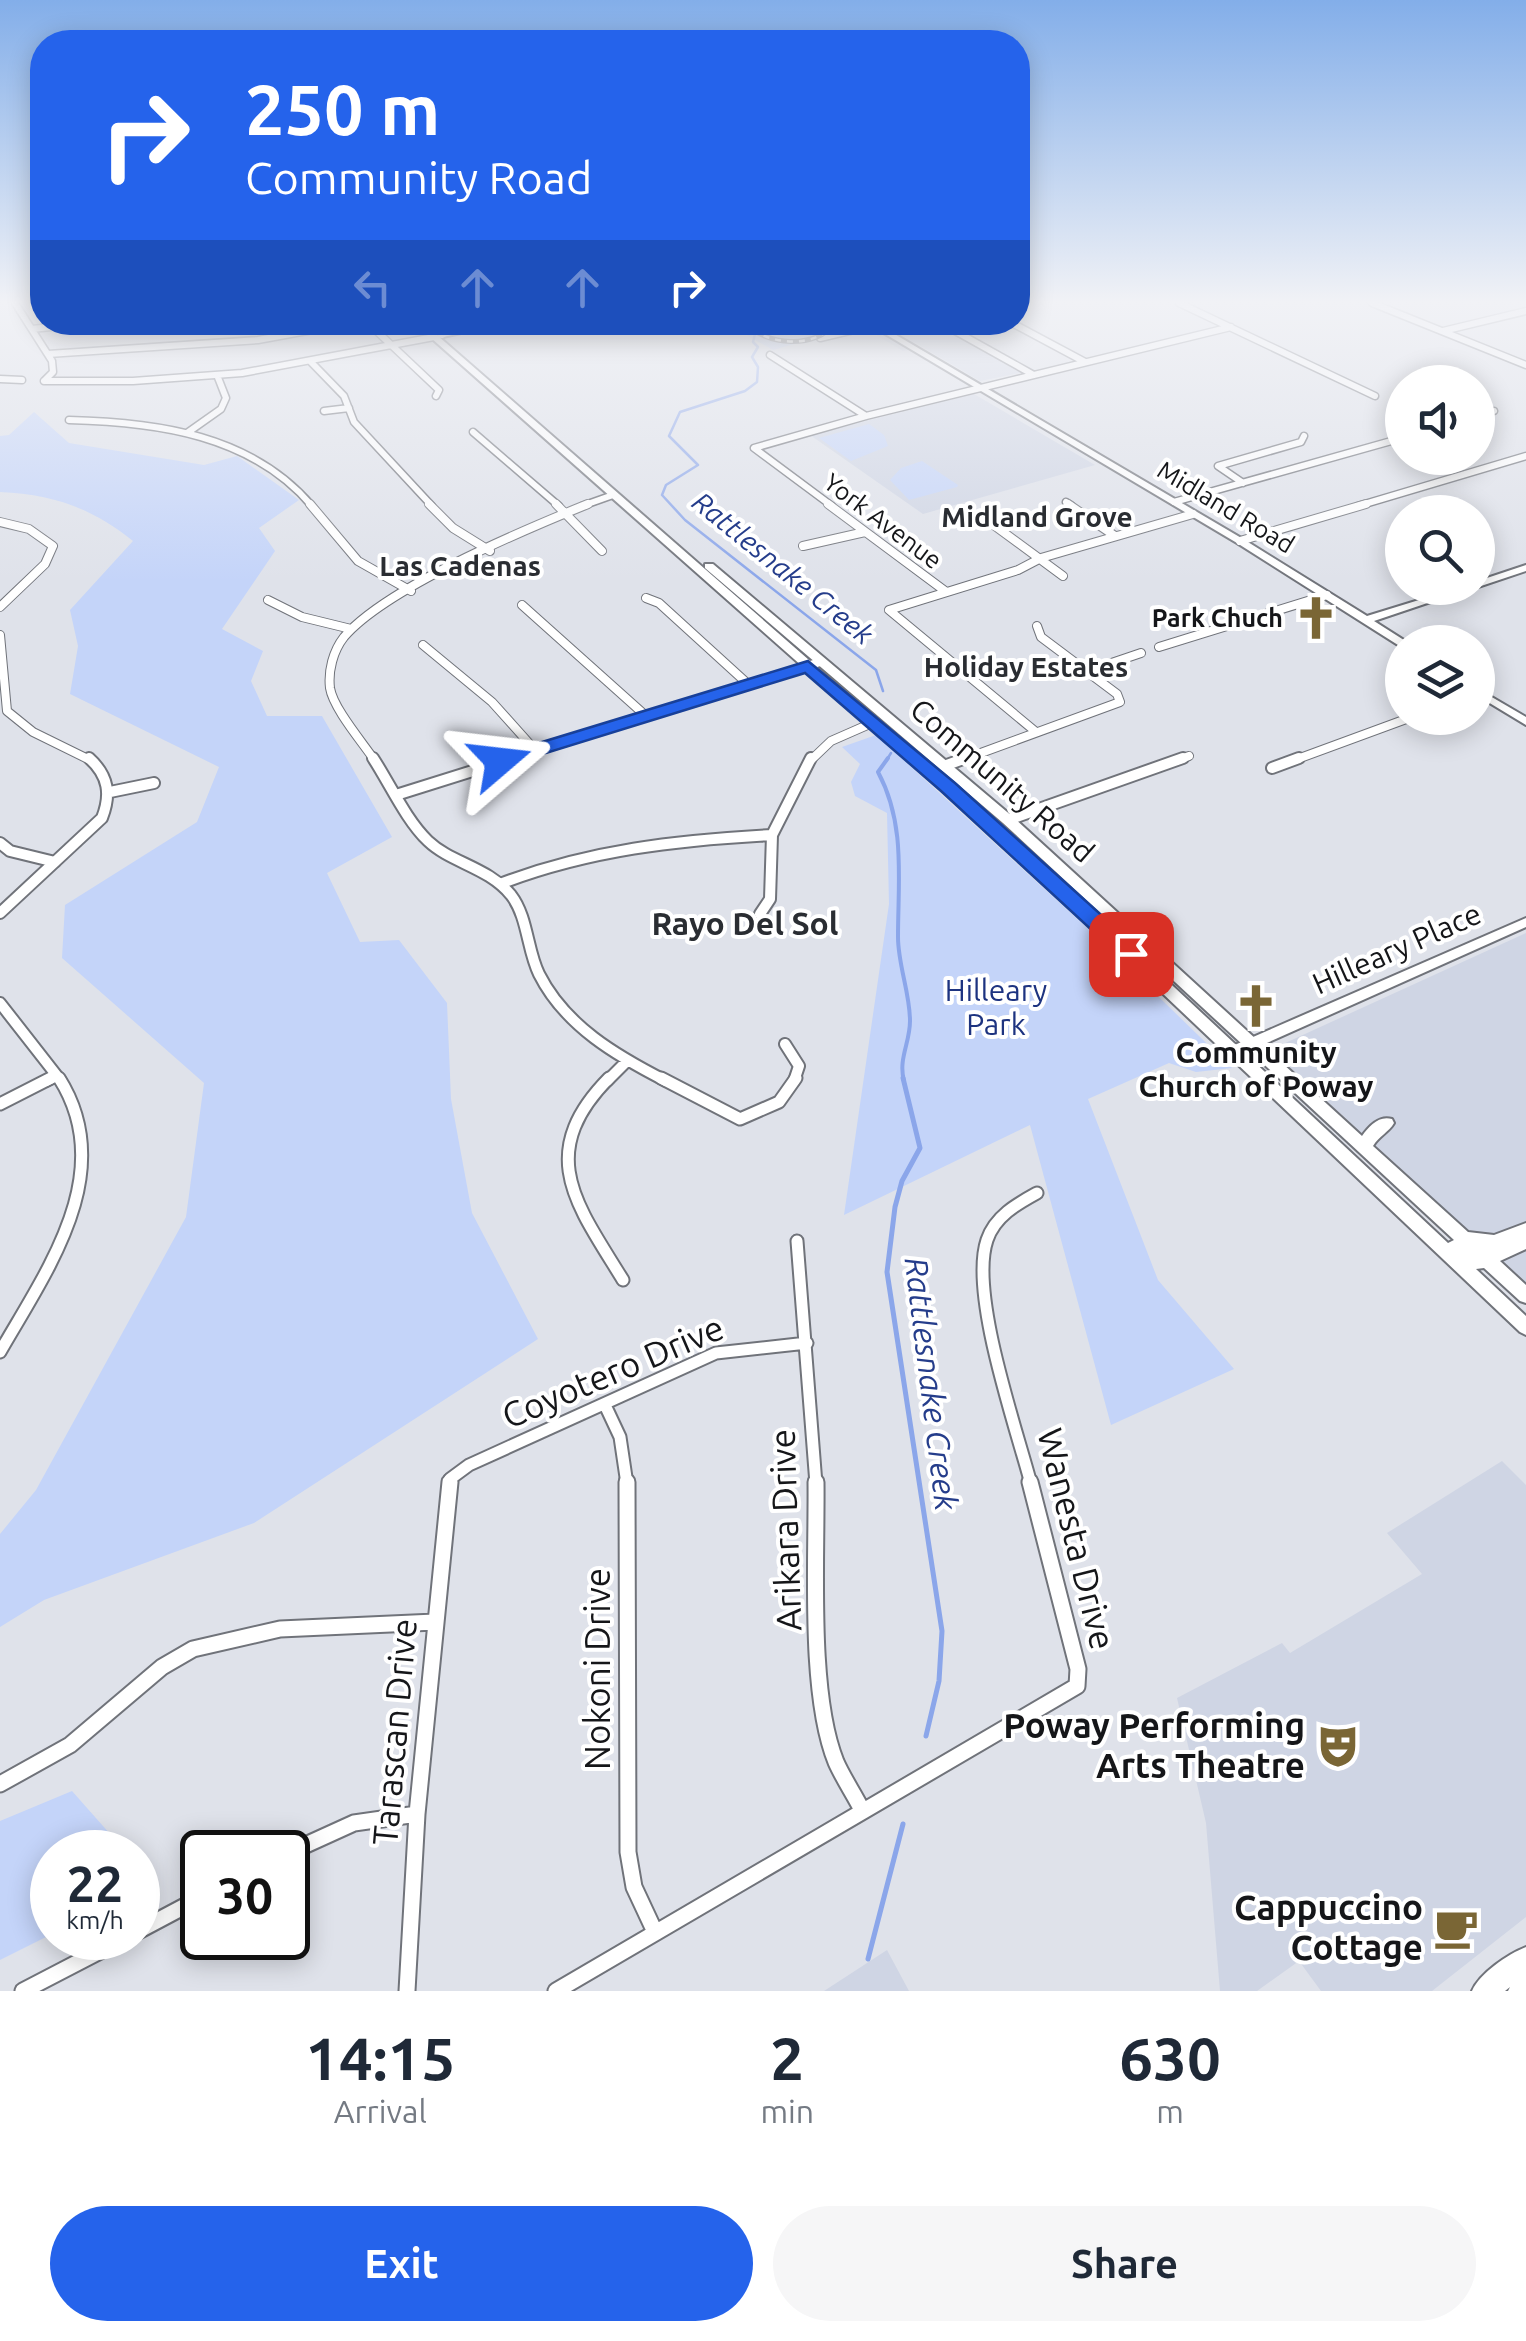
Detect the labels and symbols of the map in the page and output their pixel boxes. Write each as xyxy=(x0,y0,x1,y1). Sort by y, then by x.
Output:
street label: Midland Road xyxy=(1153,455,1299,559)
street label: York Avenue xyxy=(819,468,947,574)
water label: Rattlesnake Creek xyxy=(687,485,880,650)
district label: Midland Grove xyxy=(941,501,1133,532)
district label: Las Cadenas xyxy=(379,550,541,581)
church icon: Park Chuch xyxy=(1292,594,1340,642)
place label: Park Chuch xyxy=(1152,604,1283,632)
district label: Holiday Estates xyxy=(924,651,1128,682)
street label: Community Road xyxy=(904,691,1101,869)
position arrow xyxy=(448,709,552,813)
street label: Hilleary Place xyxy=(1307,896,1486,1000)
district label: Rayo Del Sol xyxy=(651,905,839,941)
pin xyxy=(1089,912,1174,997)
park label: Hilleary Park xyxy=(945,973,1047,1041)
church icon: Community Church of Poway xyxy=(1232,982,1280,1030)
place label: Community Church of Poway xyxy=(1139,1035,1373,1103)
water label: Rattlesnake Creek xyxy=(899,1255,965,1513)
street label: Coyotero Drive xyxy=(496,1306,729,1436)
street label: Wanesta Drive xyxy=(1030,1424,1124,1654)
street label: Arikara Drive xyxy=(761,1428,809,1632)
street label: Nokoni Drive xyxy=(577,1568,617,1770)
street label: Tarascan Drive xyxy=(364,1617,424,1847)
place label: Poway Performing Arts Theatre xyxy=(1003,1705,1305,1785)
theatre icon: Poway Performing Arts Theatre xyxy=(1314,1722,1362,1770)
speed limit sign: 30 xyxy=(180,1830,310,1960)
place label: Cappuccino Cottage xyxy=(1234,1887,1423,1967)
cafe icon: Cappuccino Cottage xyxy=(1432,1904,1480,1952)

